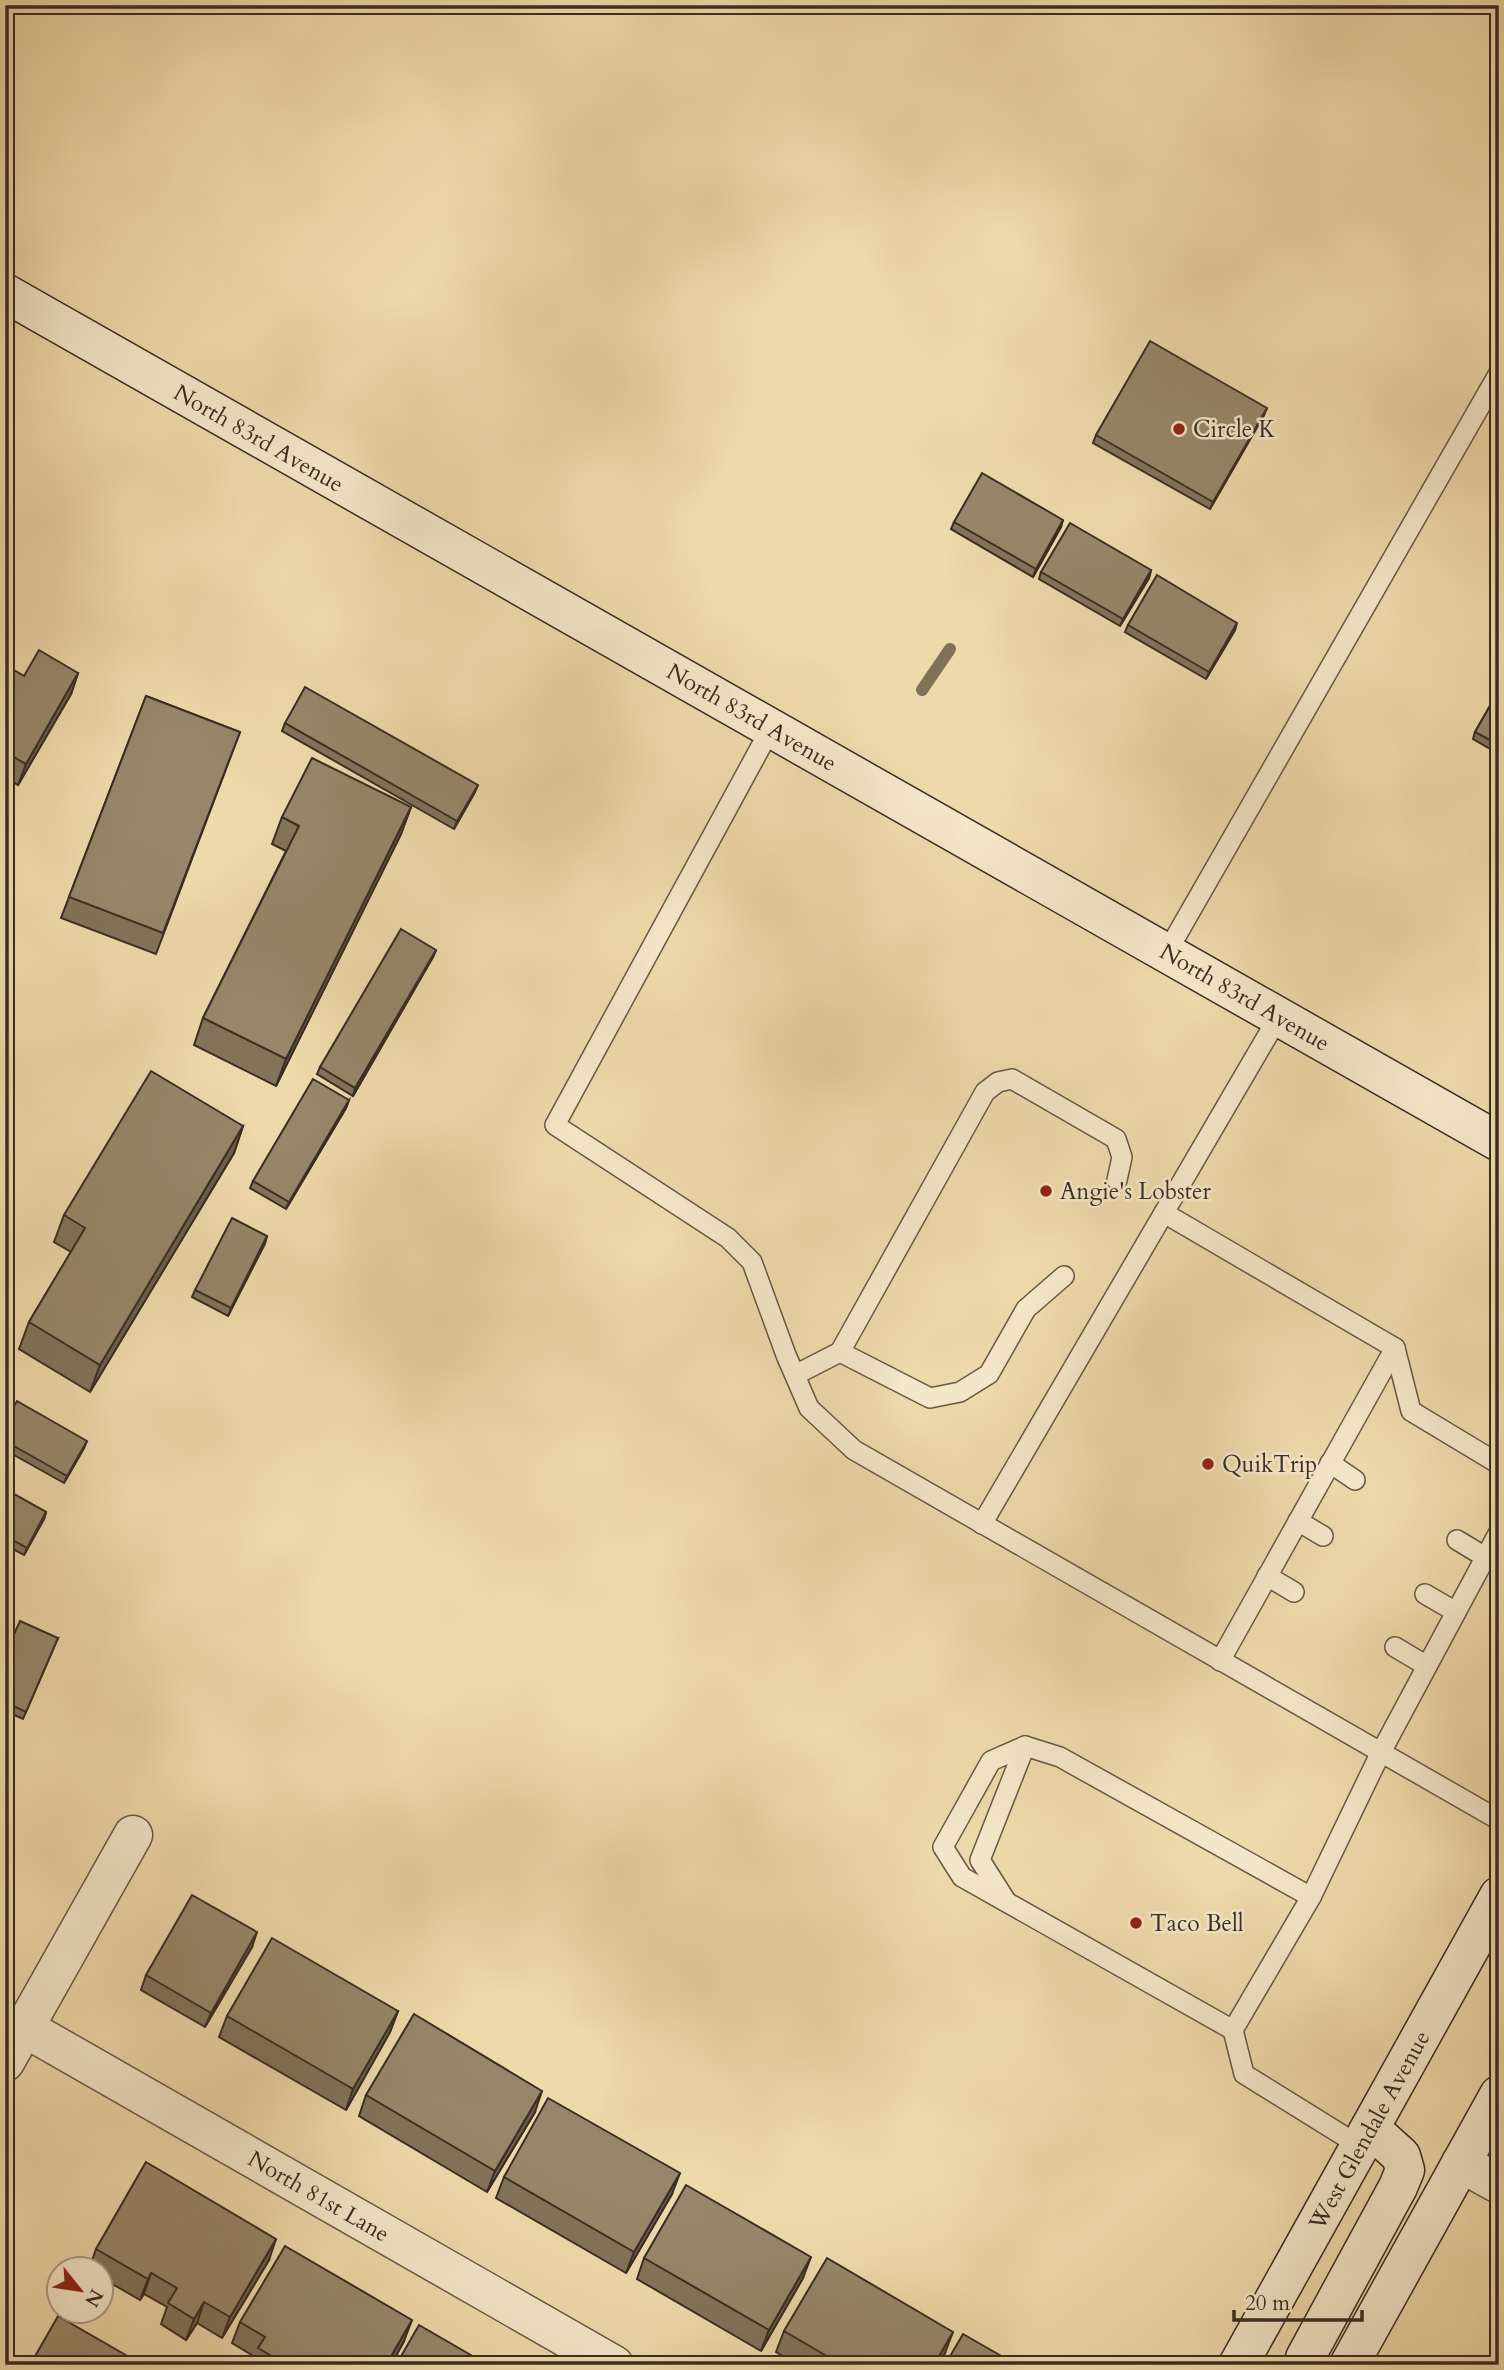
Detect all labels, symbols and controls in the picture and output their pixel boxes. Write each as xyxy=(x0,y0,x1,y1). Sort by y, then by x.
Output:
street label: North 83rd Avenue xyxy=(168,377,349,500)
place label: Circle K xyxy=(1193,414,1276,445)
marker: Circle K xyxy=(1171,421,1187,437)
street label: North 83rd Avenue xyxy=(661,656,842,779)
street label: North 83rd Avenue xyxy=(1154,936,1335,1059)
place label: Angie's Lobster xyxy=(1060,1176,1211,1207)
marker: Angie's Lobster xyxy=(1038,1183,1054,1199)
place label: QuikTrip xyxy=(1222,1449,1317,1480)
marker: QuikTrip xyxy=(1200,1456,1216,1472)
place label: Taco Bell xyxy=(1150,1908,1244,1939)
marker: Taco Bell xyxy=(1128,1915,1144,1931)
street label: West Glendale Avenue xyxy=(1301,2025,1437,2237)
street label: North 81st Lane xyxy=(242,2143,395,2250)
north arrow xyxy=(46,2254,116,2324)
scale bar xyxy=(1234,2279,1362,2323)
text: N xyxy=(78,2284,109,2312)
text: 20 m xyxy=(1245,2289,1290,2318)

